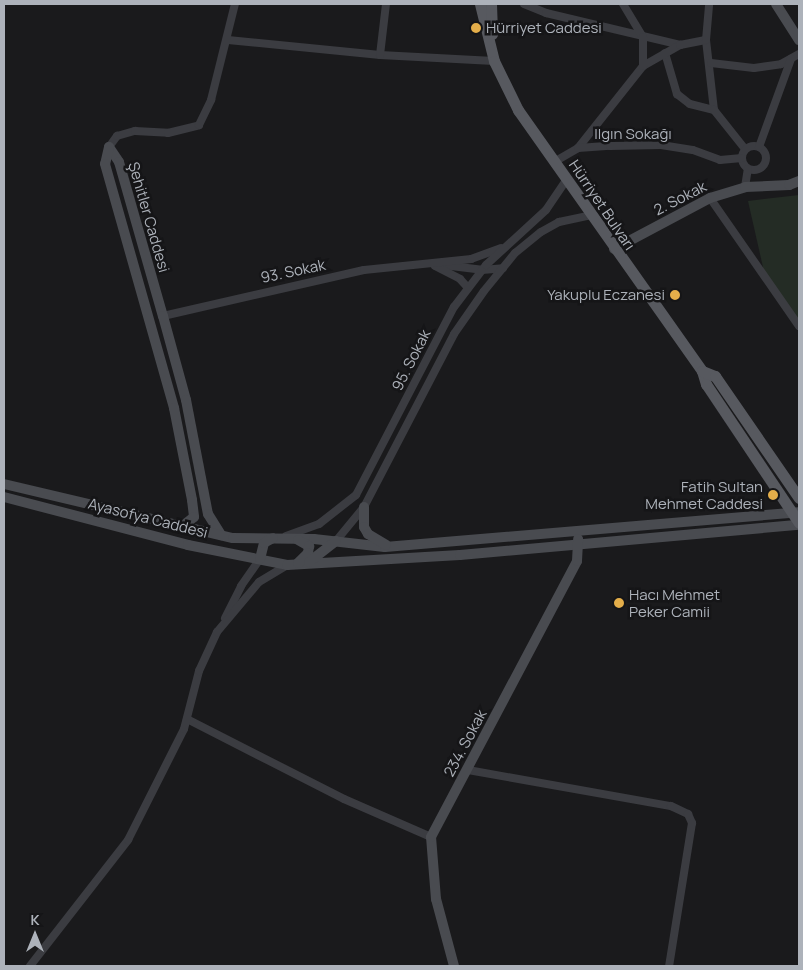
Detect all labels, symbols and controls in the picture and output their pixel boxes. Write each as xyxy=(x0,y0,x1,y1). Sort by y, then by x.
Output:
place label: Hürriyet Caddesi xyxy=(486,19,602,37)
marker: Hürriyet Caddesi xyxy=(470,22,482,34)
street label: Ilgın Sokağı xyxy=(594,125,672,143)
street label: Hürriyet Bulvarı xyxy=(565,156,639,254)
street label: Şehitler Caddesi xyxy=(125,160,173,274)
street label: 2. Sokak xyxy=(651,177,709,219)
street label: 93. Sokak xyxy=(259,255,327,287)
place label: Yakuplu Eczanesi xyxy=(547,286,665,304)
marker: Yakuplu Eczanesi xyxy=(669,289,681,301)
street label: 95. Sokak xyxy=(388,326,434,394)
place label: Fatih Sultan Mehmet Caddesi xyxy=(645,477,763,512)
marker: Fatih Sultan Mehmet Caddesi xyxy=(767,489,779,501)
street label: Ayasofya Caddesi xyxy=(86,494,210,542)
place label: Hacı Mehmet Peker Camii xyxy=(629,585,720,620)
marker: Hacı Mehmet Peker Camii xyxy=(613,597,625,609)
street label: 234. Sokak xyxy=(440,706,490,780)
north arrow xyxy=(10,910,60,960)
text: K xyxy=(30,910,40,929)

